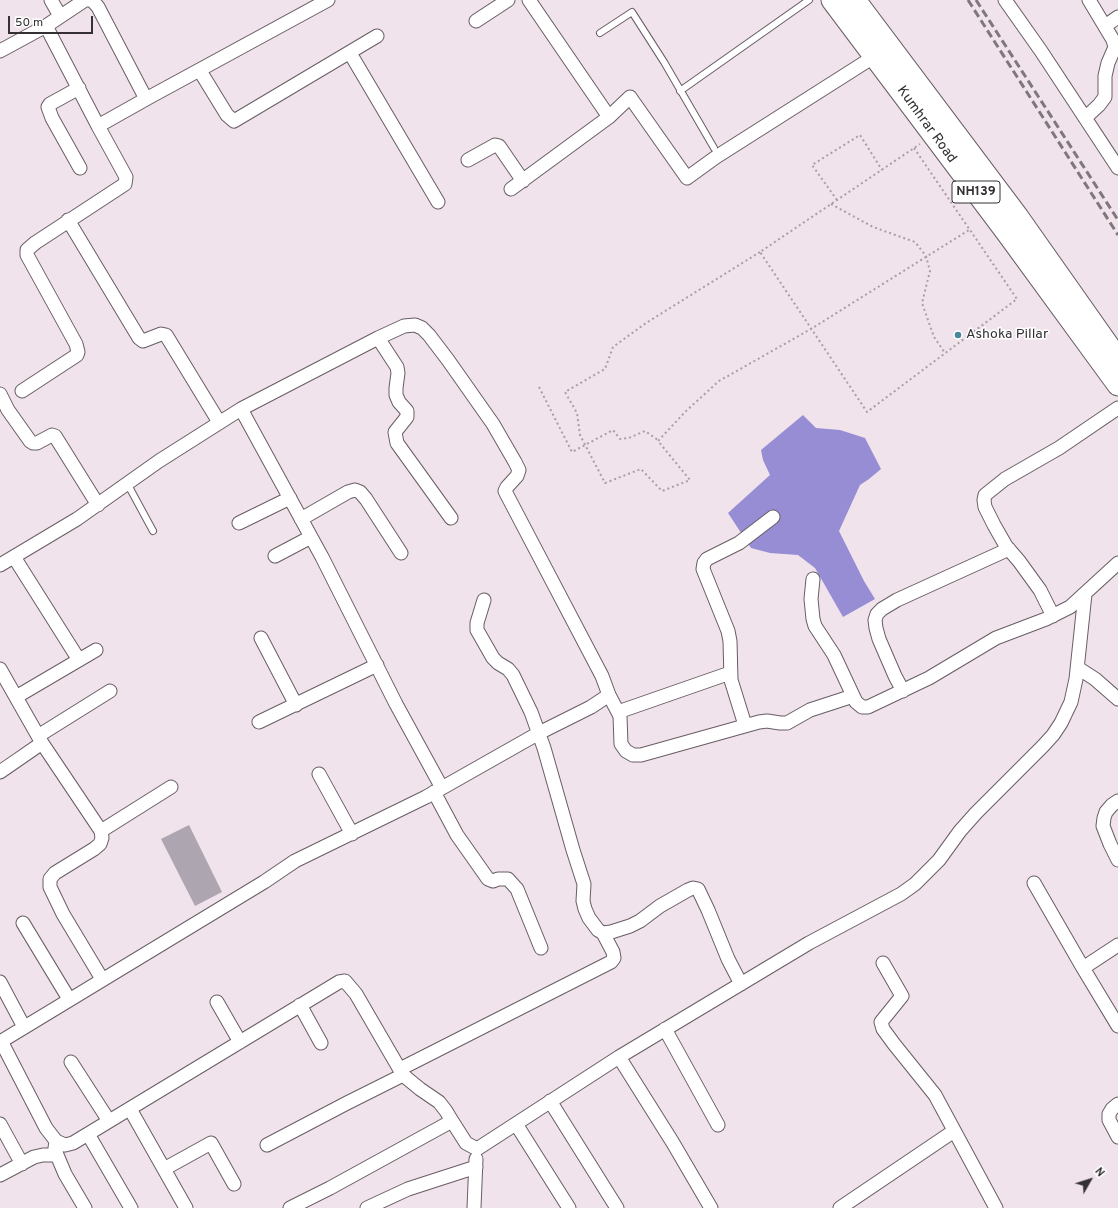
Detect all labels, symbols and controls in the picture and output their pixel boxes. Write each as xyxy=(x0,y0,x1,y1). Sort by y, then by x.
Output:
scale bar xyxy=(10,8,95,34)
text: 50 m xyxy=(15,15,43,31)
street label: Kumhrar Road xyxy=(892,83,960,167)
road number: NH139 xyxy=(952,181,1000,203)
place label: Ashoka Pillar xyxy=(966,327,1048,343)
marker: Ashoka Pillar xyxy=(953,330,963,340)
north arrow xyxy=(1070,1160,1110,1200)
text: N xyxy=(1091,1165,1107,1180)

